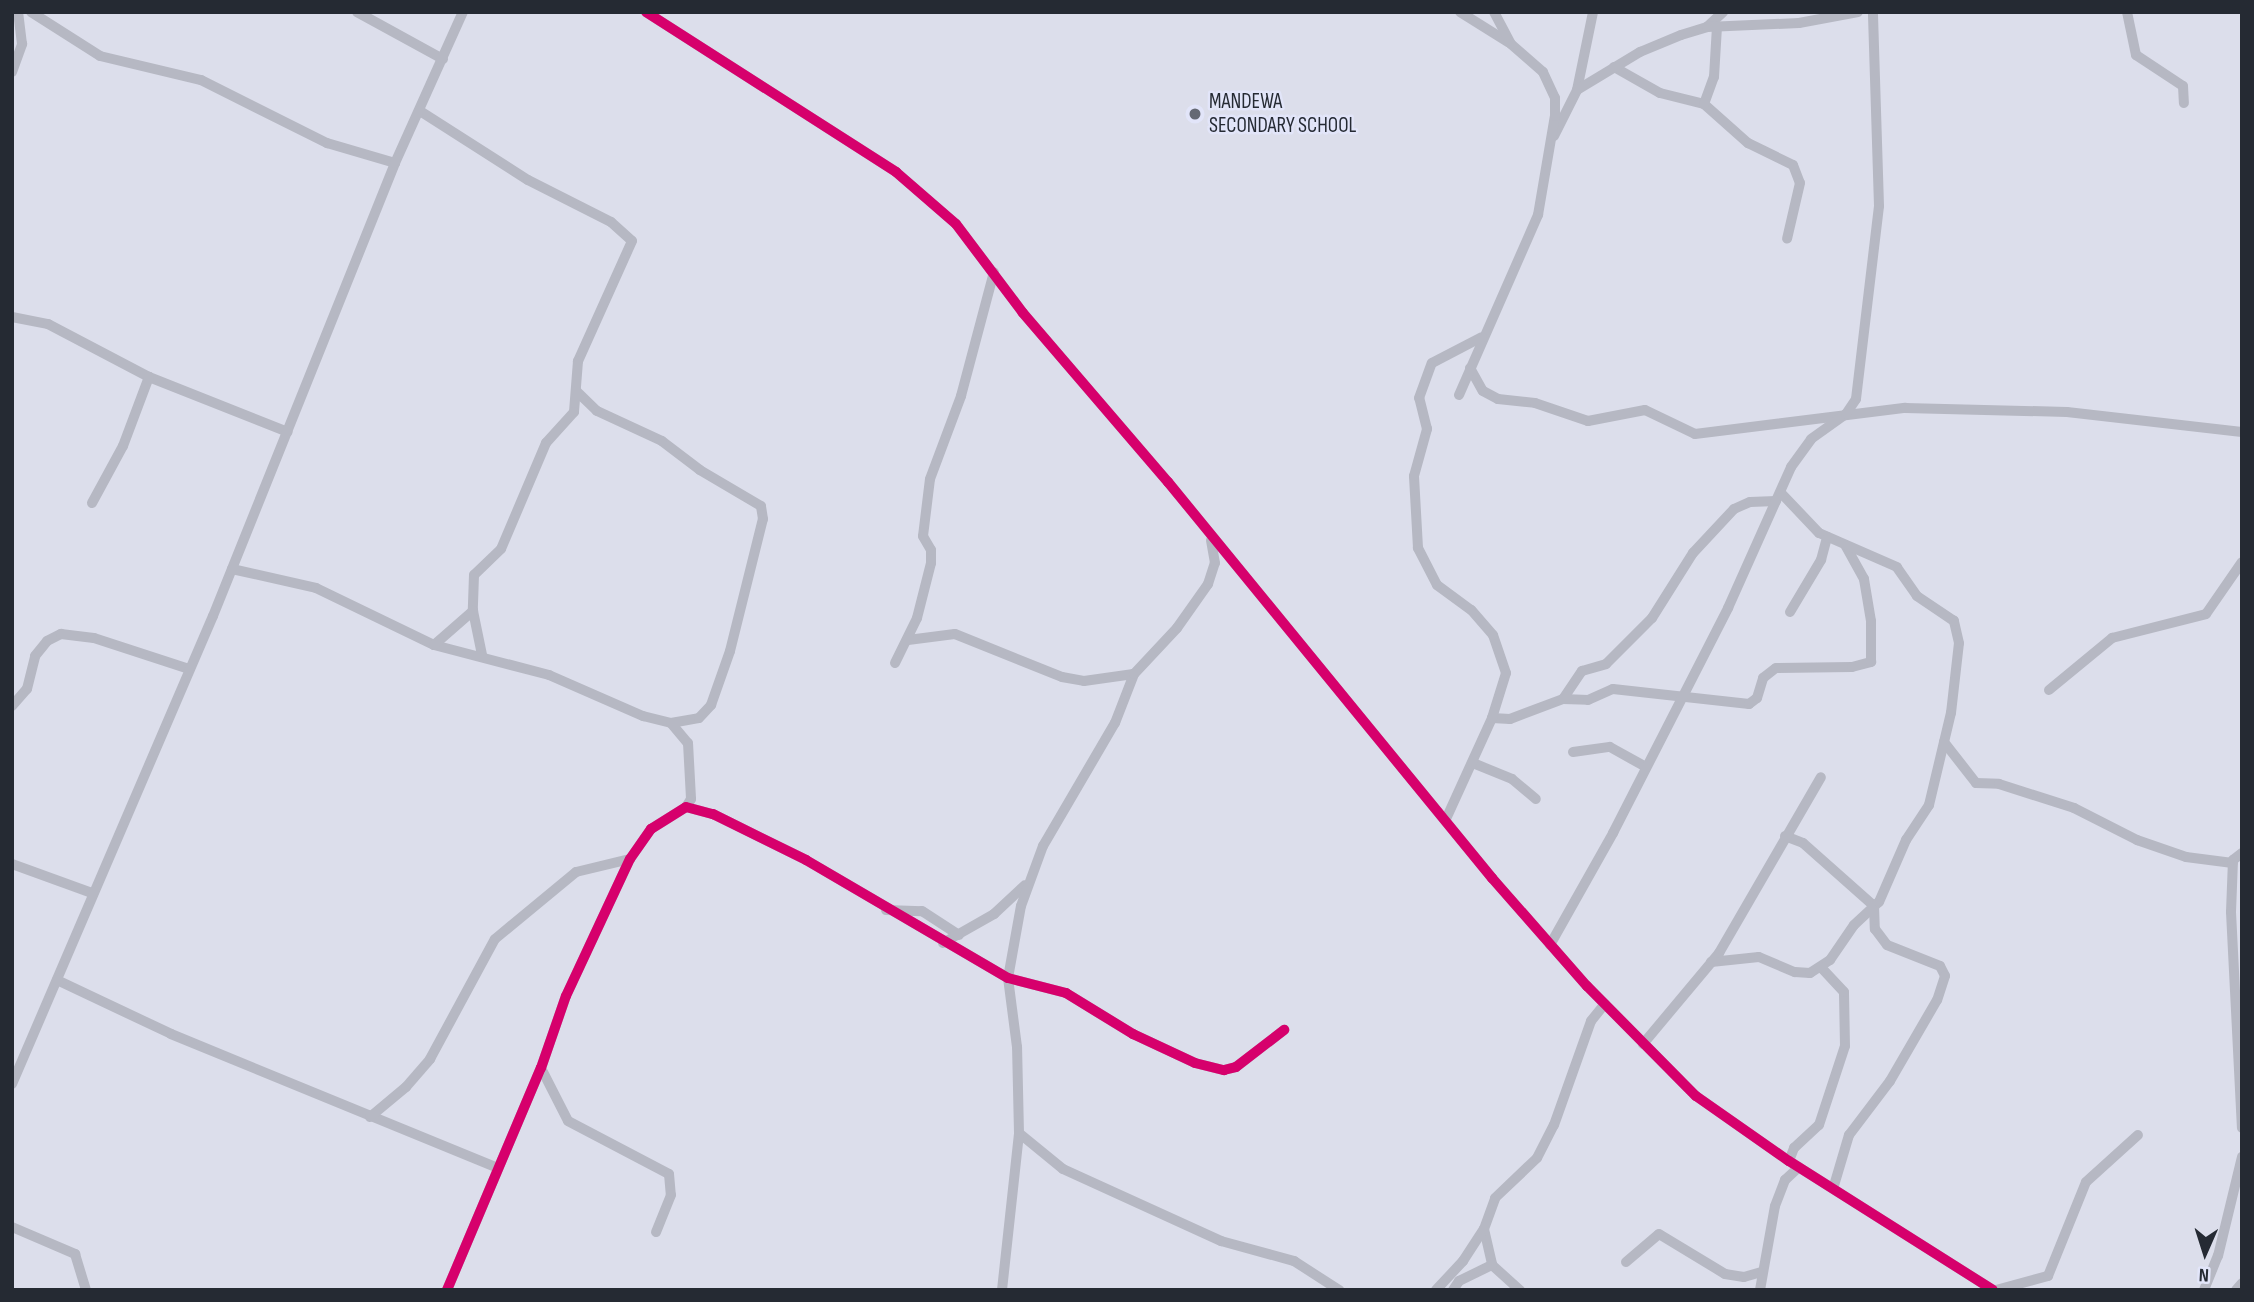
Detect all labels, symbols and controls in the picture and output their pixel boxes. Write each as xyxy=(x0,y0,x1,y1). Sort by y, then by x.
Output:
place label: MANDEWA SECONDARY SCHOOL xyxy=(1209,89,1356,139)
marker: MANDEWA SECONDARY SCHOOL xyxy=(1187,106,1203,122)
north arrow xyxy=(2170,1218,2240,1288)
text: N xyxy=(2198,1263,2210,1286)

